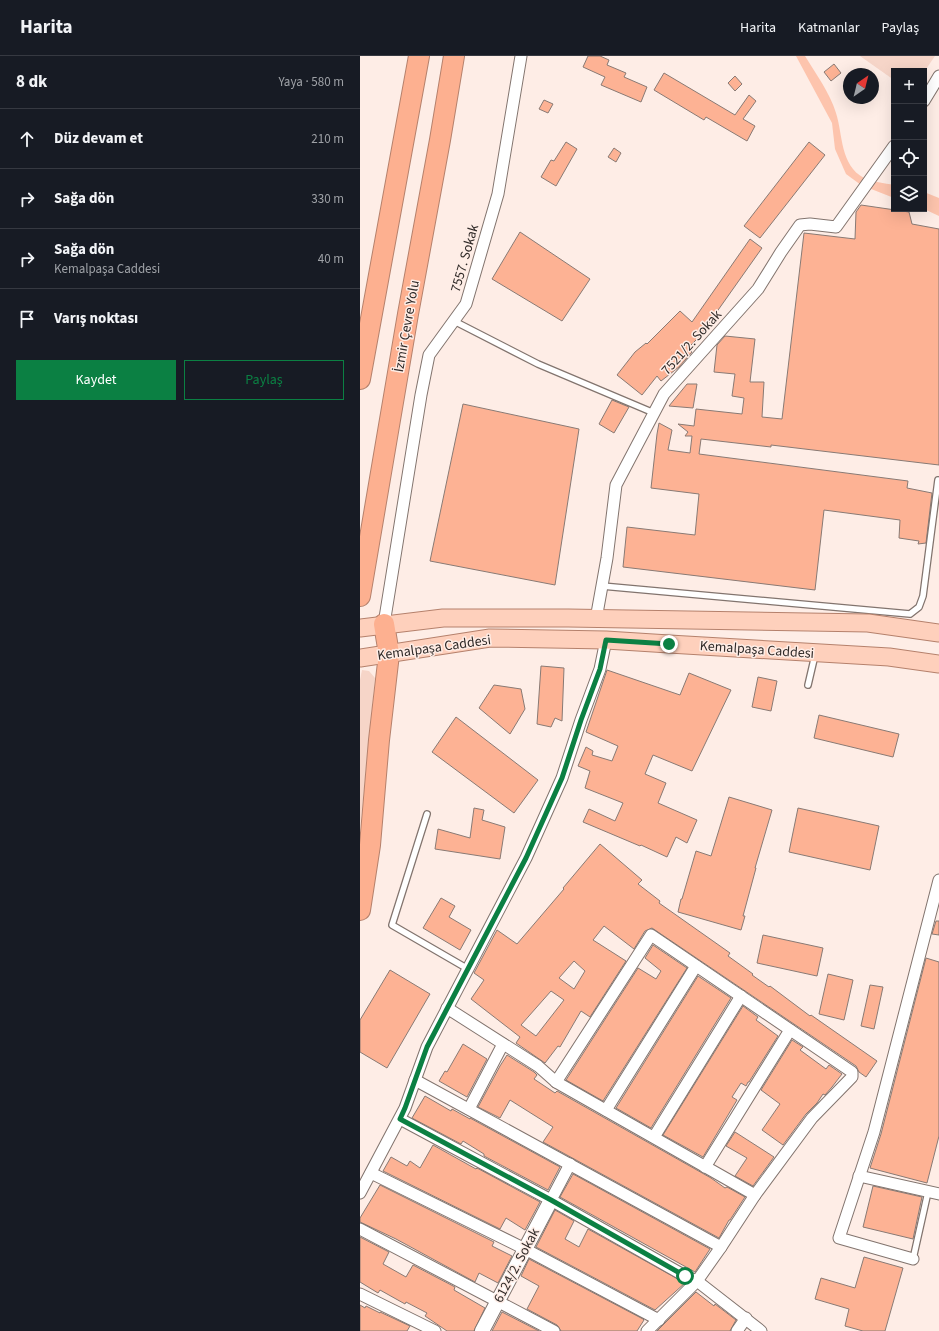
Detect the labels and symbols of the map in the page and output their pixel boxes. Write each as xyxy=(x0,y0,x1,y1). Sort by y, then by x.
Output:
north arrow xyxy=(843,68,879,104)
street label: 7557. Sokak xyxy=(446,222,484,295)
street label: İzmir Çevre Yolu xyxy=(389,279,425,374)
street label: 7521/2. Sokak xyxy=(657,306,727,380)
street label: Kemalpaşa Caddesi xyxy=(376,630,492,666)
route end xyxy=(660,635,678,653)
street label: Kemalpaşa Caddesi xyxy=(699,636,815,664)
street label: 6124/2. Sokak xyxy=(489,1225,545,1306)
route start xyxy=(676,1267,694,1285)

